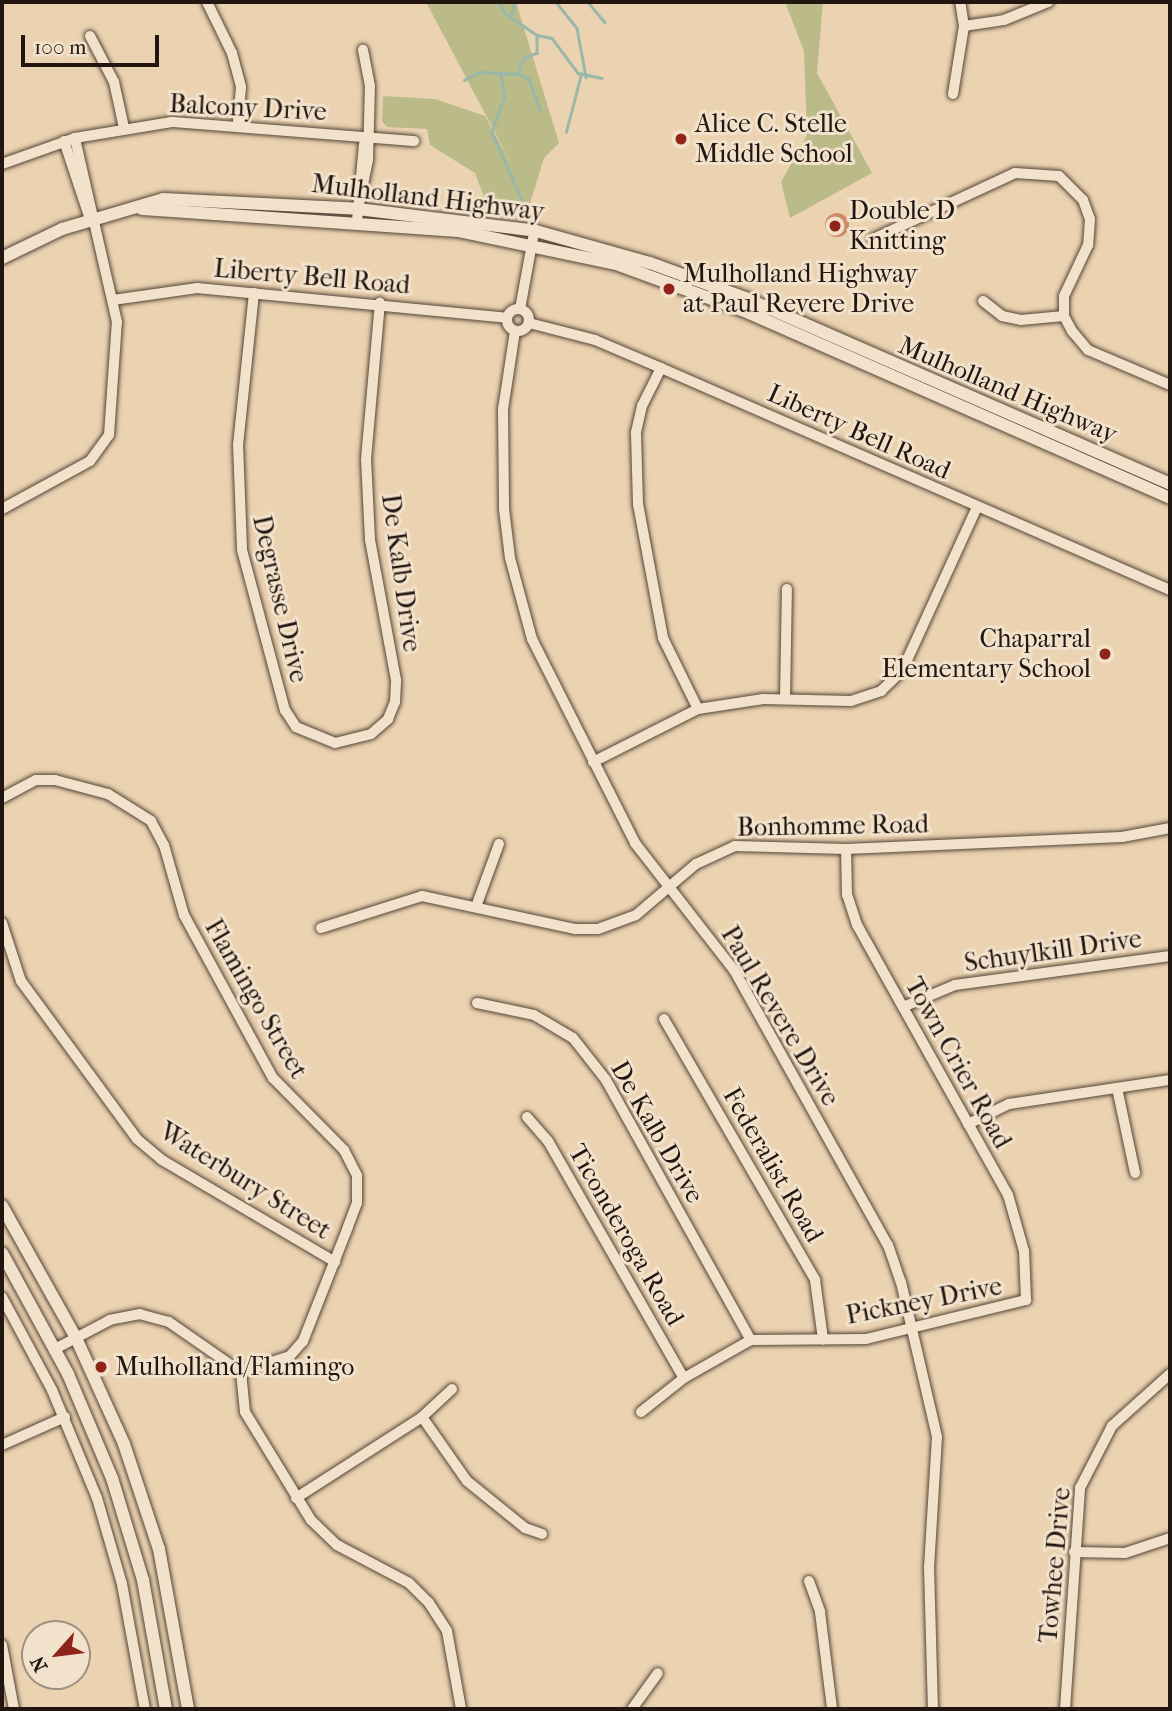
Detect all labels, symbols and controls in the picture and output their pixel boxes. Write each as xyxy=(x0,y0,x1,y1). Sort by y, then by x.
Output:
scale bar xyxy=(24,21,163,65)
text: 100 m xyxy=(34,35,87,59)
street label: Balcony Drive xyxy=(168,88,328,128)
place label: Alice C. Stelle Middle School xyxy=(695,108,853,170)
marker: Alice C. Stelle Middle School xyxy=(673,131,689,147)
street label: Mulholland Highway xyxy=(310,168,546,228)
place label: Double D Knitting xyxy=(849,195,955,256)
marker: Double D Knitting xyxy=(827,218,843,234)
street label: Liberty Bell Road xyxy=(213,253,411,301)
place label: Mulholland Highway at Paul Revere Drive xyxy=(683,258,918,320)
marker: Mulholland Highway at Paul Revere Drive xyxy=(661,281,677,297)
street label: Mulholland Highway xyxy=(894,330,1122,450)
street label: Liberty Bell Road xyxy=(763,378,955,486)
street label: De Kalb Drive xyxy=(374,492,428,654)
street label: Degrasse Drive xyxy=(246,512,314,686)
place label: Chaparral Elementary School xyxy=(882,623,1091,684)
marker: Chaparral Elementary School xyxy=(1097,646,1113,662)
street label: Bonhomme Road xyxy=(737,809,929,843)
street label: Flamingo Street xyxy=(198,914,314,1084)
street label: Paul Revere Drive xyxy=(714,920,846,1112)
street label: Schuylkill Drive xyxy=(962,923,1144,979)
street label: Town Crier Road xyxy=(898,972,1018,1154)
street label: De Kalb Drive xyxy=(604,1055,710,1209)
street label: Federalist Road xyxy=(716,1082,830,1248)
street label: Waterbury Street xyxy=(154,1116,336,1246)
street label: Ticonderoga Road xyxy=(561,1139,691,1331)
street label: Pickney Drive xyxy=(843,1271,1005,1331)
place label: Mulholland/Flamingo xyxy=(115,1351,355,1383)
marker: Mulholland/Flamingo xyxy=(93,1359,109,1375)
street label: Towhee Drive xyxy=(1033,1486,1077,1644)
north arrow xyxy=(21,1620,91,1690)
text: N xyxy=(26,1652,52,1675)

